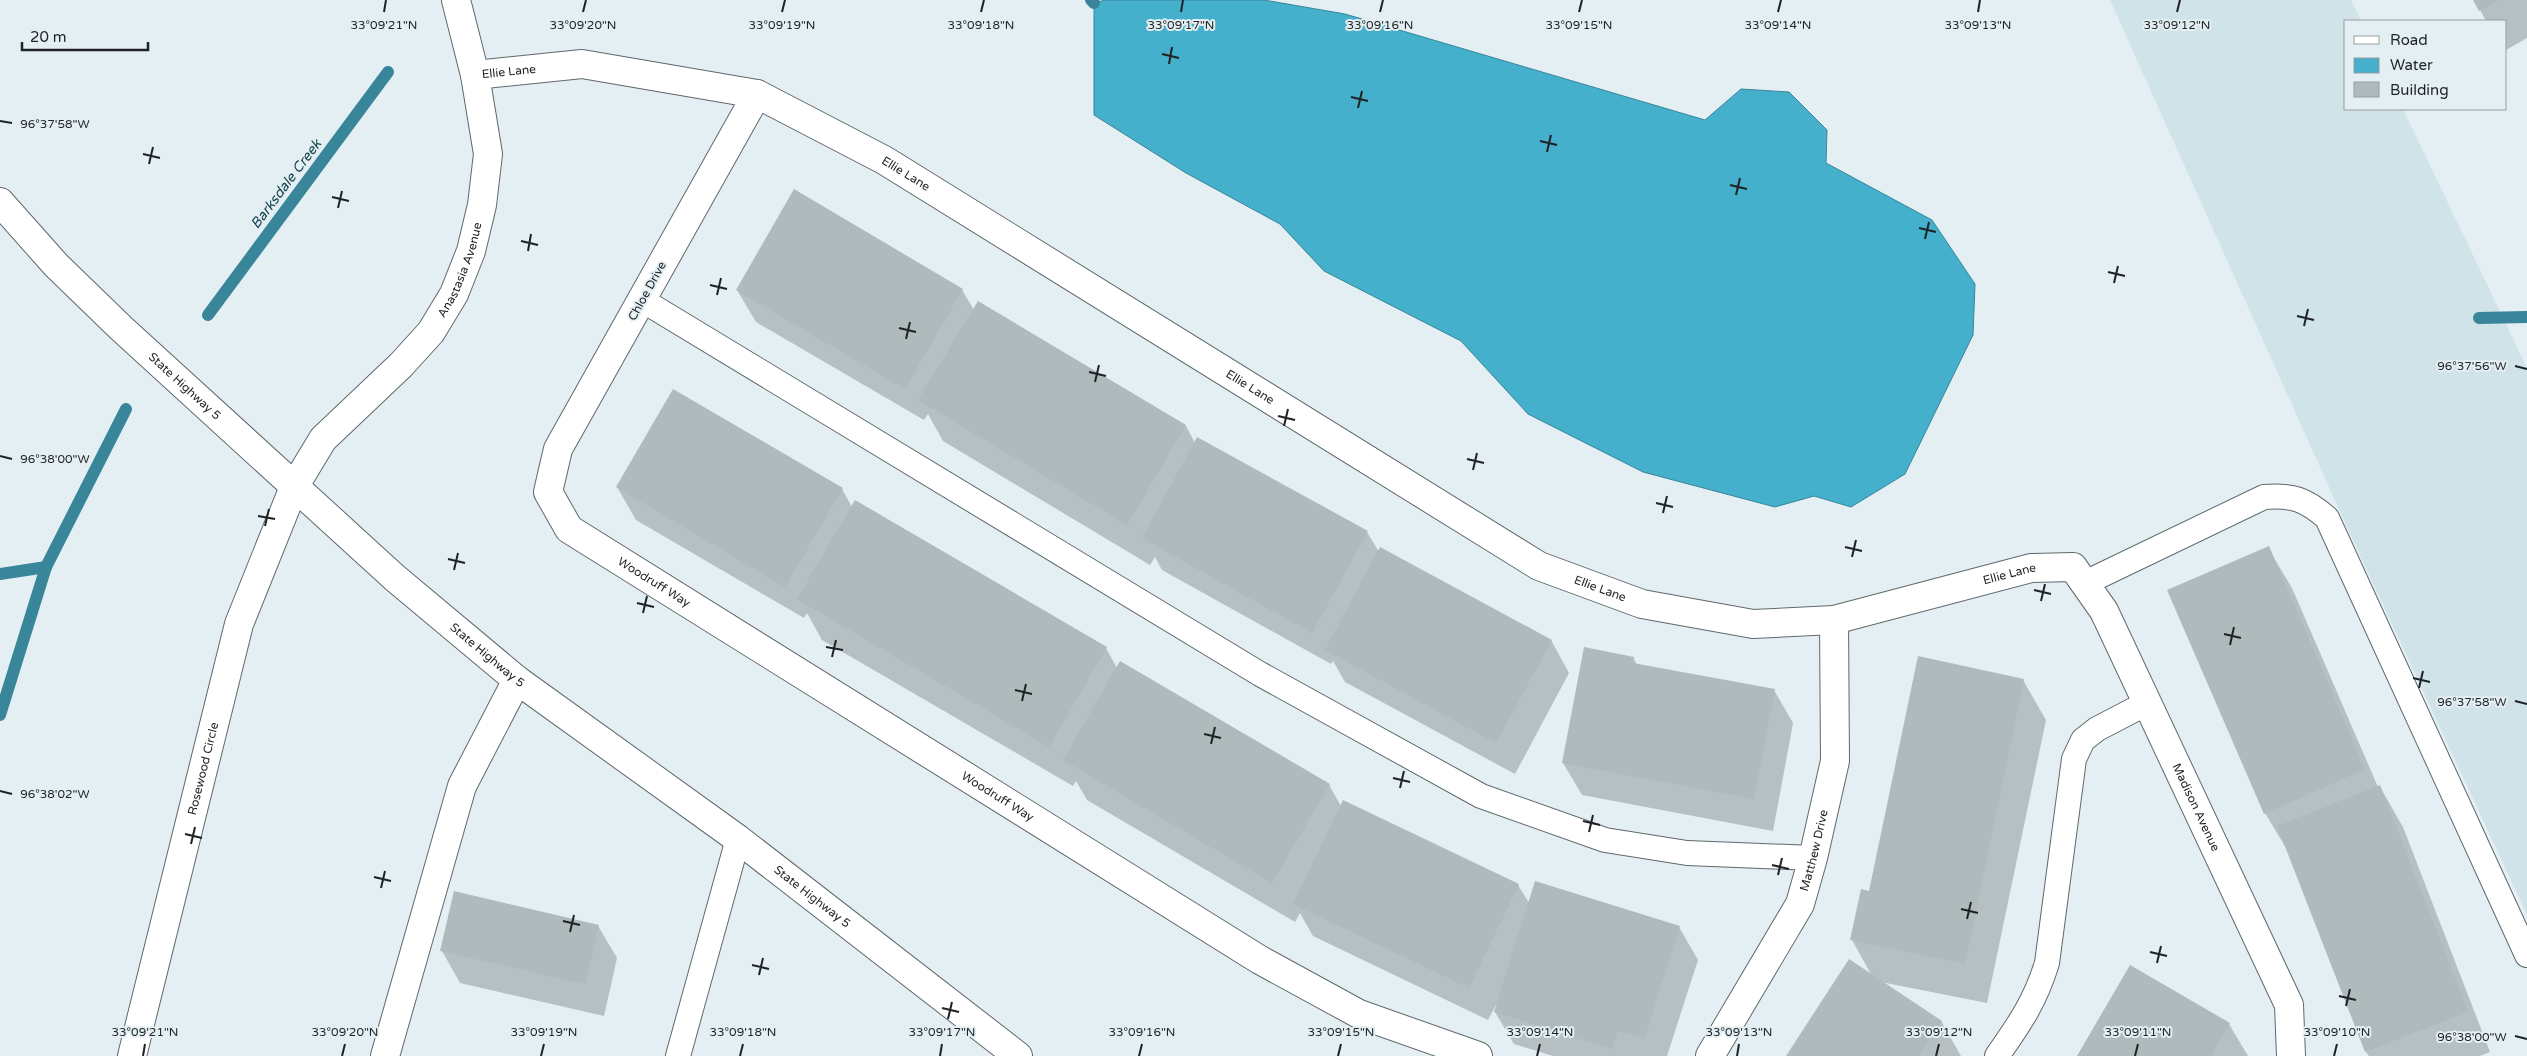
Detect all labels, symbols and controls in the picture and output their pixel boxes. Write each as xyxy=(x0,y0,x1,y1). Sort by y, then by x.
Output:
text: 33°09'21"N xyxy=(351,18,418,32)
text: 33°09'20"N xyxy=(550,18,617,32)
text: 33°09'19"N xyxy=(749,18,816,32)
text: 33°09'18"N xyxy=(948,18,1015,32)
text: 33°09'17"N xyxy=(1148,18,1215,32)
text: 33°09'16"N xyxy=(1347,18,1414,32)
text: 33°09'15"N xyxy=(1546,18,1613,32)
text: 33°09'14"N xyxy=(1745,18,1812,32)
text: 33°09'13"N xyxy=(1945,18,2012,32)
text: 33°09'12"N xyxy=(2144,18,2211,32)
scale bar xyxy=(22,20,149,52)
legend xyxy=(2344,20,2507,110)
text: 20 m xyxy=(30,28,67,46)
text: Road xyxy=(2390,31,2428,49)
text: Water xyxy=(2390,56,2433,74)
street label: Ellie Lane xyxy=(481,62,537,81)
text: Building xyxy=(2390,81,2449,99)
text: 96°37'58"W xyxy=(20,117,90,131)
water label: Barksdale Creek xyxy=(247,135,326,232)
street label: Ellie Lane xyxy=(879,153,933,194)
street label: Anastasia Avenue xyxy=(434,221,485,320)
street label: Chloe Drive xyxy=(625,259,669,323)
street label: State Highway 5 xyxy=(146,350,224,423)
text: 96°37'56"W xyxy=(2437,359,2507,373)
street label: Ellie Lane xyxy=(1223,367,1277,407)
text: 96°38'00"W xyxy=(20,452,90,466)
street label: Woodruff Way xyxy=(615,554,693,610)
street label: Ellie Lane xyxy=(1981,561,2036,587)
street label: Ellie Lane xyxy=(1572,573,1628,605)
street label: State Highway 5 xyxy=(447,620,527,690)
text: 96°37'58"W xyxy=(2437,695,2507,709)
street label: Rosewood Circle xyxy=(185,721,221,816)
street label: Madison Avenue xyxy=(2170,761,2223,854)
street label: Woodruff Way xyxy=(959,769,1037,825)
text: 96°38'02"W xyxy=(20,787,90,801)
street label: Matthew Drive xyxy=(1797,808,1831,893)
street label: State Highway 5 xyxy=(771,863,853,931)
text: 33°09'21"N xyxy=(112,1025,179,1039)
text: 33°09'20"N xyxy=(312,1025,379,1039)
text: 33°09'19"N xyxy=(511,1025,578,1039)
text: 33°09'18"N xyxy=(710,1025,777,1039)
text: 33°09'17"N xyxy=(909,1025,976,1039)
text: 33°09'16"N xyxy=(1109,1025,1176,1039)
text: 33°09'15"N xyxy=(1308,1025,1375,1039)
text: 33°09'14"N xyxy=(1507,1025,1574,1039)
text: 33°09'13"N xyxy=(1706,1025,1773,1039)
text: 33°09'12"N xyxy=(1906,1025,1973,1039)
text: 33°09'11"N xyxy=(2105,1025,2172,1039)
text: 33°09'10"N xyxy=(2304,1025,2371,1039)
text: 96°38'00"W xyxy=(2437,1030,2507,1044)

